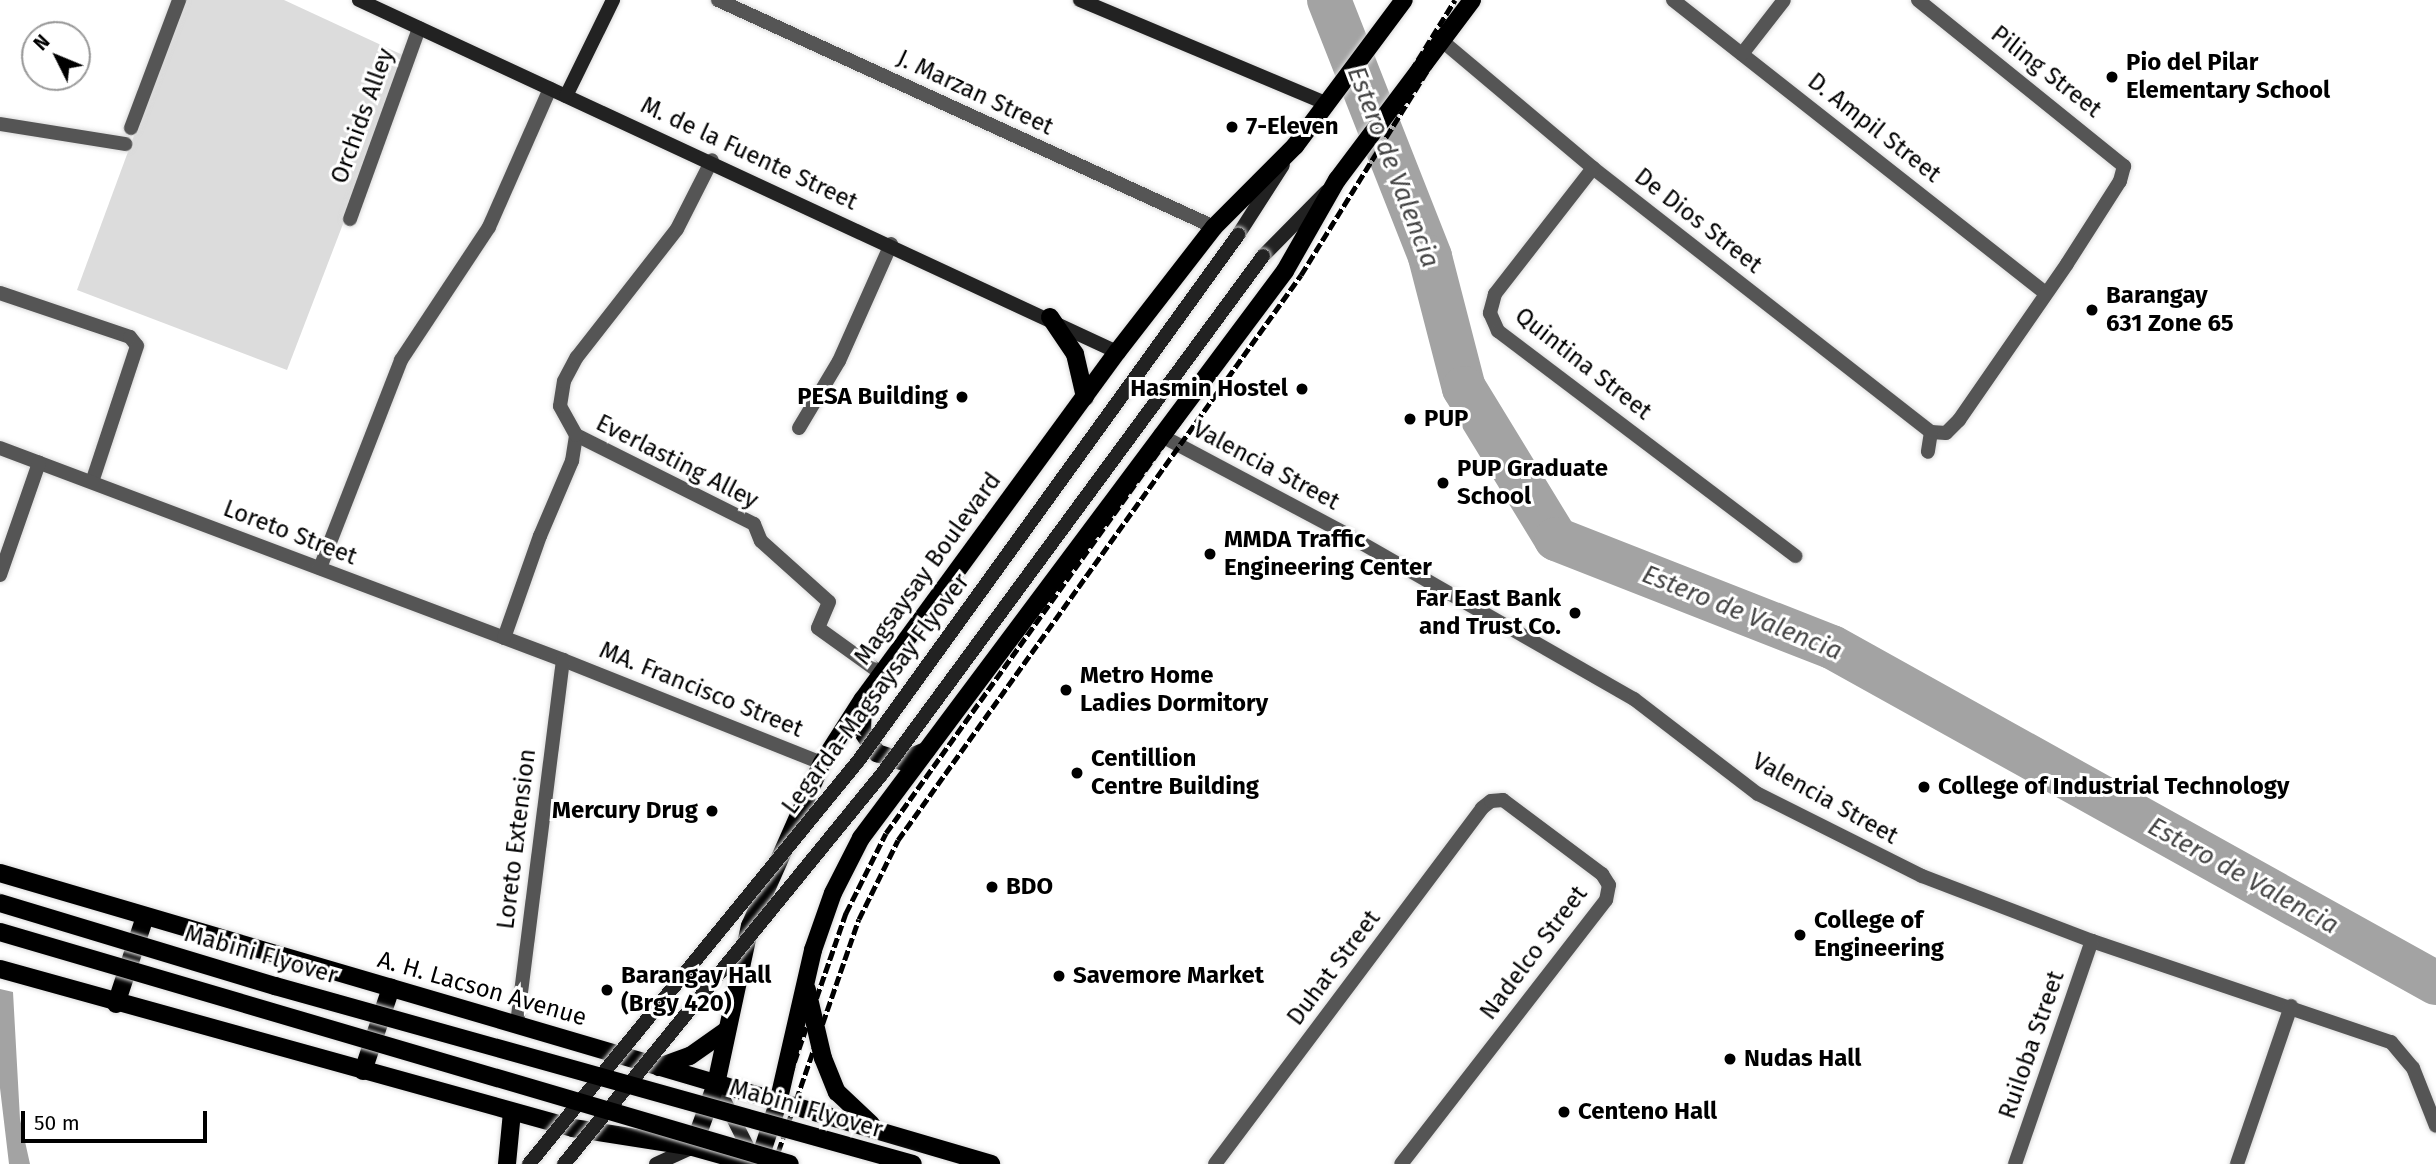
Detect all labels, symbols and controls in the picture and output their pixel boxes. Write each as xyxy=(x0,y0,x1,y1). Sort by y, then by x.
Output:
street label: Piling Street xyxy=(1985,20,2107,124)
north arrow xyxy=(21,21,91,91)
text: N xyxy=(29,30,54,55)
street label: Orchids Alley xyxy=(325,44,401,188)
street label: J. Marzan Street xyxy=(892,44,1058,142)
place label: Pio del Pilar Elementary School xyxy=(2126,49,2330,105)
water label: Estero de Valencia xyxy=(1340,62,1446,272)
street label: D. Ampil Street xyxy=(1802,67,1946,189)
marker: Pio del Pilar Elementary School xyxy=(2104,69,2120,85)
street label: M. de la Fuente Street xyxy=(636,91,862,217)
place label: 7-Eleven xyxy=(1246,113,1339,141)
marker: 7-Eleven xyxy=(1224,119,1240,135)
street label: De Dios Street xyxy=(1629,162,1767,280)
place label: Barangay 631 Zone 65 xyxy=(2106,282,2234,338)
street label: Quintina Street xyxy=(1509,302,1657,426)
marker: Barangay 631 Zone 65 xyxy=(2084,302,2100,318)
place label: Hasmin Hostel xyxy=(1130,375,1288,403)
marker: Hasmin Hostel xyxy=(1294,381,1310,397)
place label: PESA Building xyxy=(797,383,948,411)
marker: PESA Building xyxy=(954,389,970,405)
place label: PUP xyxy=(1424,405,1468,433)
street label: Everlasting Alley xyxy=(591,409,763,515)
marker: PUP xyxy=(1402,411,1418,427)
street label: Valencia Street xyxy=(1188,415,1344,517)
place label: PUP Graduate School xyxy=(1457,455,1608,511)
street label: Magsaysay Boulevard xyxy=(849,467,1007,671)
marker: PUP Graduate School xyxy=(1435,475,1451,491)
street label: Loreto Street xyxy=(219,494,361,572)
place label: MMDA Traffic Engineering Center xyxy=(1224,526,1432,582)
marker: MMDA Traffic Engineering Center xyxy=(1202,546,1218,562)
water label: Estero de Valencia xyxy=(1638,559,1846,667)
street label: Legarda-Magsaysay Flyover xyxy=(776,568,976,820)
place label: Far East Bank and Trust Co. xyxy=(1415,585,1561,641)
marker: Far East Bank and Trust Co. xyxy=(1567,605,1583,621)
street label: MA. Francisco Street xyxy=(595,636,807,744)
place label: Metro Home Ladies Dormitory xyxy=(1080,662,1268,718)
marker: Metro Home Ladies Dormitory xyxy=(1058,682,1074,698)
place label: Centillion Centre Building xyxy=(1091,745,1259,801)
street label: Loreto Extension xyxy=(492,747,542,931)
street label: Valencia Street xyxy=(1747,747,1903,851)
marker: Centillion Centre Building xyxy=(1069,765,1085,781)
place label: College of Industrial Technology xyxy=(1938,773,2289,801)
marker: College of Industrial Technology xyxy=(1916,779,1932,795)
place label: Mercury Drug xyxy=(552,797,698,825)
marker: Mercury Drug xyxy=(704,803,720,819)
water label: Estero de Valencia xyxy=(2142,811,2344,941)
place label: BDO xyxy=(1006,873,1053,901)
marker: BDO xyxy=(984,879,1000,895)
street label: Nadelco Street xyxy=(1474,880,1594,1026)
street label: Duhat Street xyxy=(1281,905,1387,1031)
place label: College of Engineering xyxy=(1814,907,1944,963)
street label: Mabini Flyover xyxy=(181,919,341,991)
marker: College of Engineering xyxy=(1792,927,1808,943)
street label: A. H. Lacson Avenue xyxy=(374,945,590,1033)
place label: Barangay Hall (Brgy 420) xyxy=(621,962,771,1018)
place label: Savemore Market xyxy=(1073,962,1264,990)
street label: Ruiloba Street xyxy=(1993,967,2071,1123)
marker: Savemore Market xyxy=(1051,968,1067,984)
marker: Barangay Hall (Brgy 420) xyxy=(599,982,615,998)
place label: Nudas Hall xyxy=(1744,1045,1861,1073)
marker: Nudas Hall xyxy=(1722,1051,1738,1067)
street label: Mabini Flyover xyxy=(726,1073,886,1145)
scale bar xyxy=(24,1098,210,1142)
place label: Centeno Hall xyxy=(1578,1098,1717,1126)
marker: Centeno Hall xyxy=(1556,1104,1572,1120)
text: 50 m xyxy=(34,1110,80,1136)

